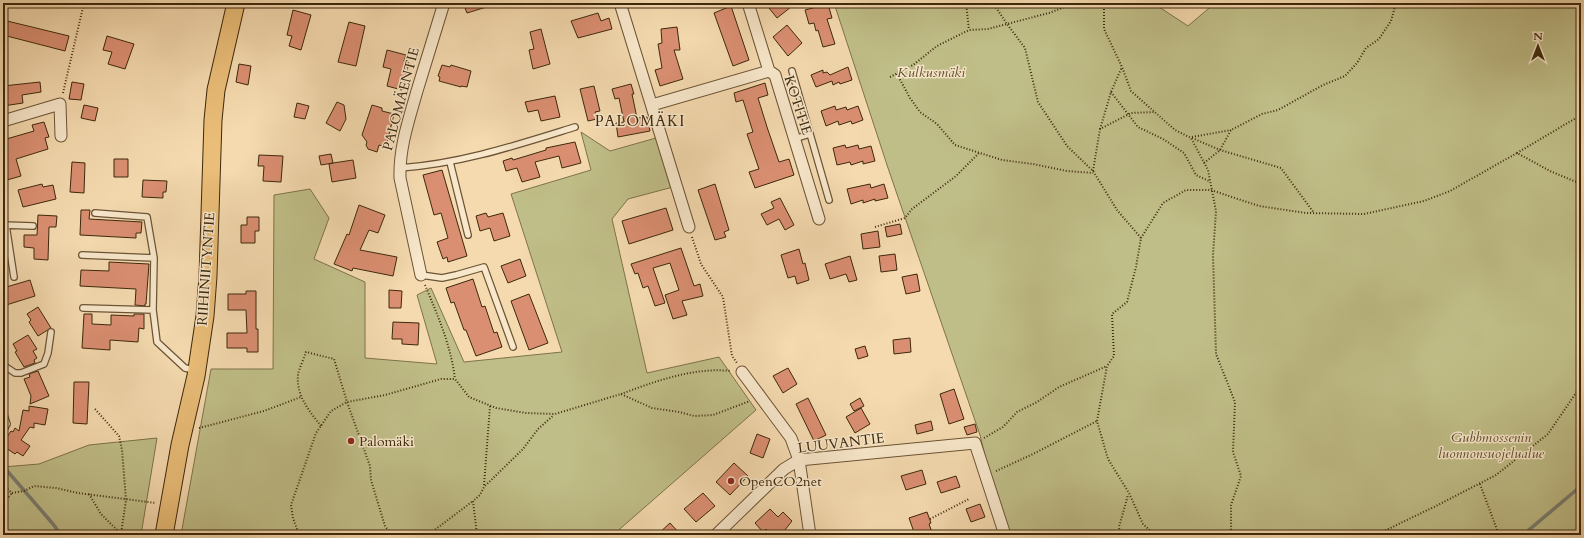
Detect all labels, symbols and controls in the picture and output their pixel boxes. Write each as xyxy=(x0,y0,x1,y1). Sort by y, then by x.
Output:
north arrow xyxy=(1518,26,1558,66)
text: N xyxy=(1533,29,1543,44)
street label: PALOMÄENTIE xyxy=(378,45,424,153)
park label: Kulkusmäki xyxy=(897,63,965,82)
street label: KOTITIE xyxy=(780,73,817,137)
district label: PALOMÄKI xyxy=(595,111,685,131)
street label: RIIHINIITYNTIE xyxy=(193,211,219,326)
street label: LUUVANTIE xyxy=(797,428,886,458)
park label: Gubbmossenin luonnonsuojelualue xyxy=(1438,428,1545,463)
place label: Palomäki xyxy=(359,432,414,451)
marker: Palomäki xyxy=(346,436,356,446)
place label: OpenCO2net xyxy=(739,472,822,491)
marker: OpenCO2net xyxy=(726,476,736,486)

